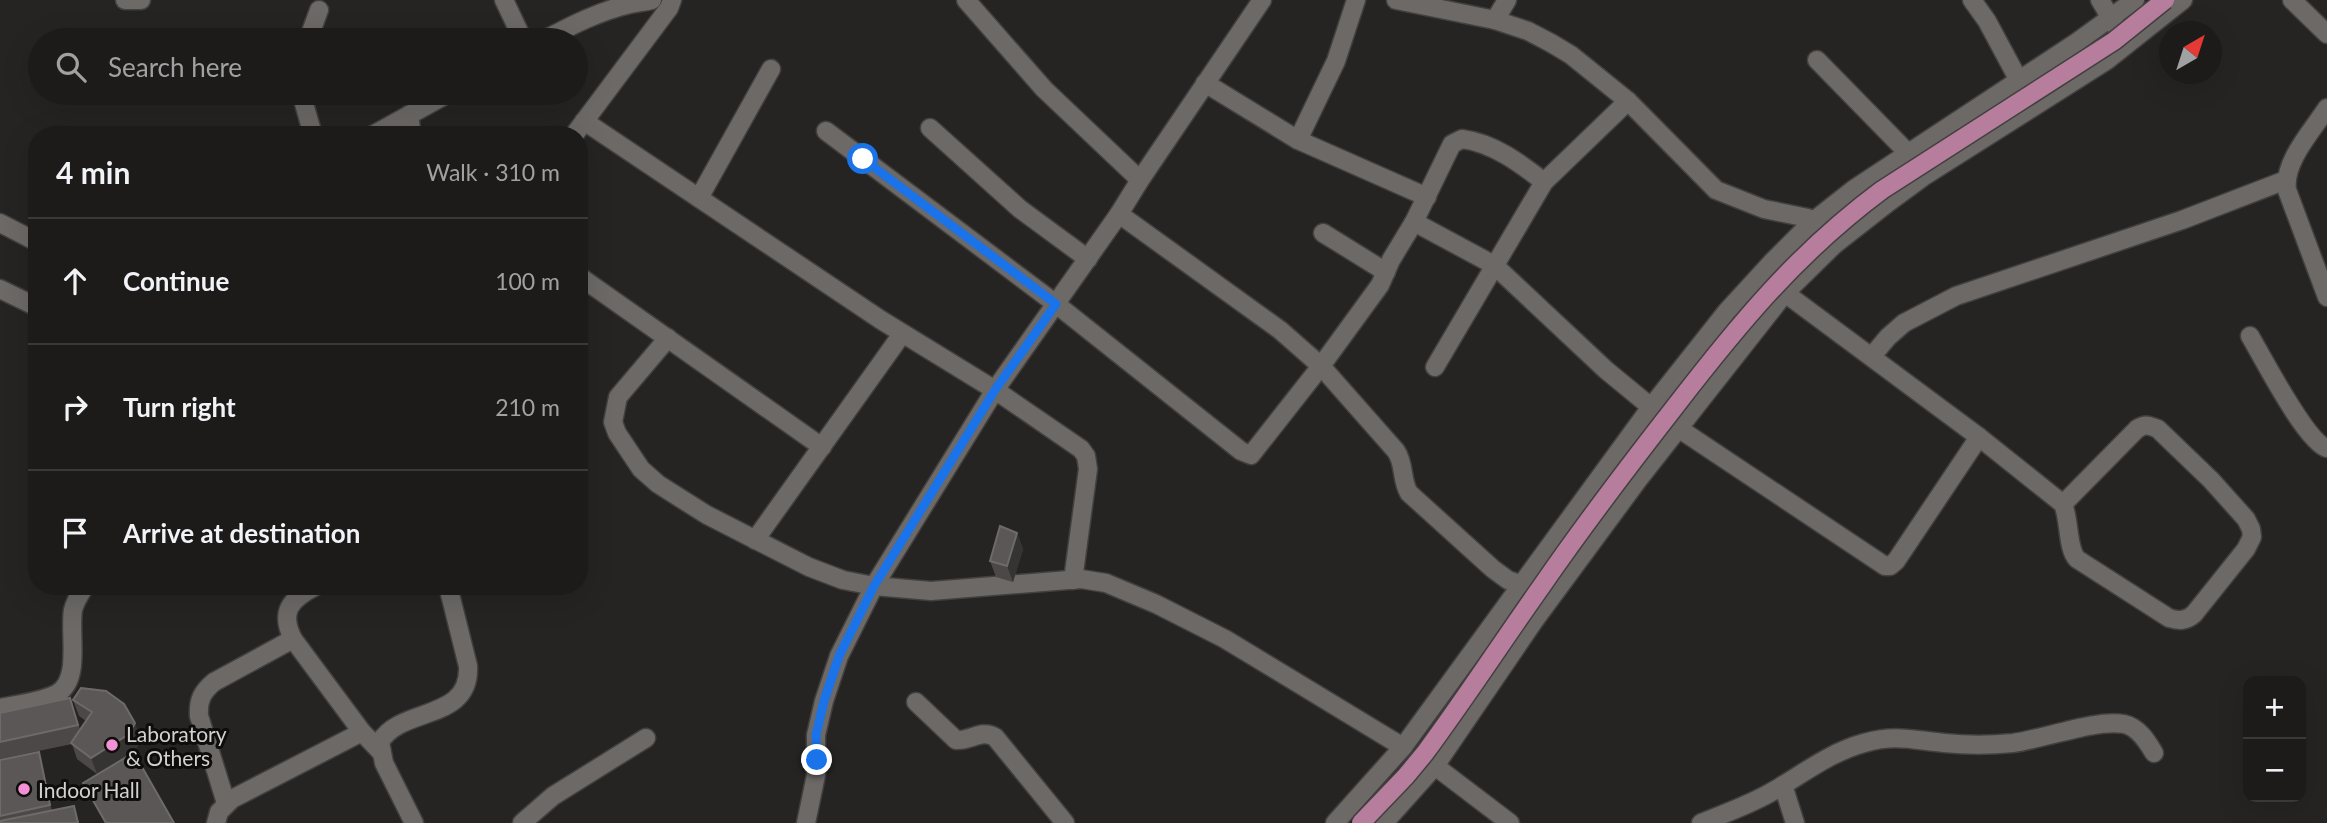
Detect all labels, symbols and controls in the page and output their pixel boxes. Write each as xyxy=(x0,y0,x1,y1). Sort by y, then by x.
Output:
north arrow xyxy=(2159,21,2222,84)
search box xyxy=(28,28,588,105)
icon: search xyxy=(52,48,90,86)
text: Search here xyxy=(108,51,242,83)
route start xyxy=(847,143,878,174)
text: 4 min xyxy=(56,154,130,190)
text: Walk · 310 m xyxy=(426,158,560,186)
icon: ahead xyxy=(56,262,94,300)
text: Continue xyxy=(123,265,229,297)
text: 100 m xyxy=(495,267,560,295)
icon: right xyxy=(56,388,94,426)
text: Turn right xyxy=(123,391,236,423)
text: 210 m xyxy=(495,393,560,421)
icon: arrive xyxy=(56,514,94,552)
text: Arrive at destination xyxy=(123,517,360,549)
map controls xyxy=(2243,676,2306,802)
button: + xyxy=(2243,676,2306,739)
place label: Laboratory & Others xyxy=(126,721,227,770)
marker: Laboratory & Others xyxy=(104,737,120,753)
button: − xyxy=(2243,739,2306,802)
route end xyxy=(801,744,832,775)
place label: Indoor Hall xyxy=(38,777,140,802)
marker: Indoor Hall xyxy=(16,781,32,797)

